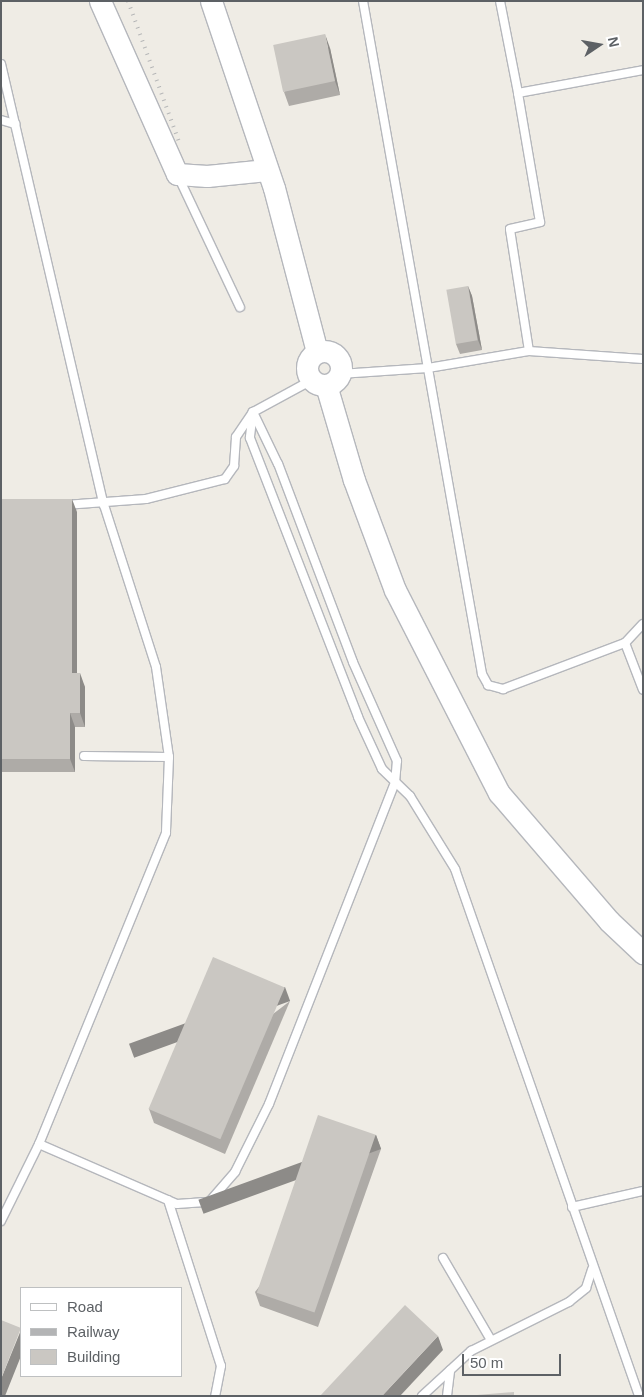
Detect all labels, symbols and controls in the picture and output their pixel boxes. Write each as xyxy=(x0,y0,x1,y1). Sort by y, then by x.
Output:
north arrow xyxy=(574,20,624,70)
text: N xyxy=(605,35,623,48)
legend xyxy=(20,1287,182,1377)
text: Road xyxy=(67,1298,103,1315)
text: Railway xyxy=(67,1323,120,1340)
scale bar xyxy=(464,1344,563,1376)
text: Building xyxy=(67,1348,120,1365)
text: 50 m xyxy=(470,1354,503,1371)

